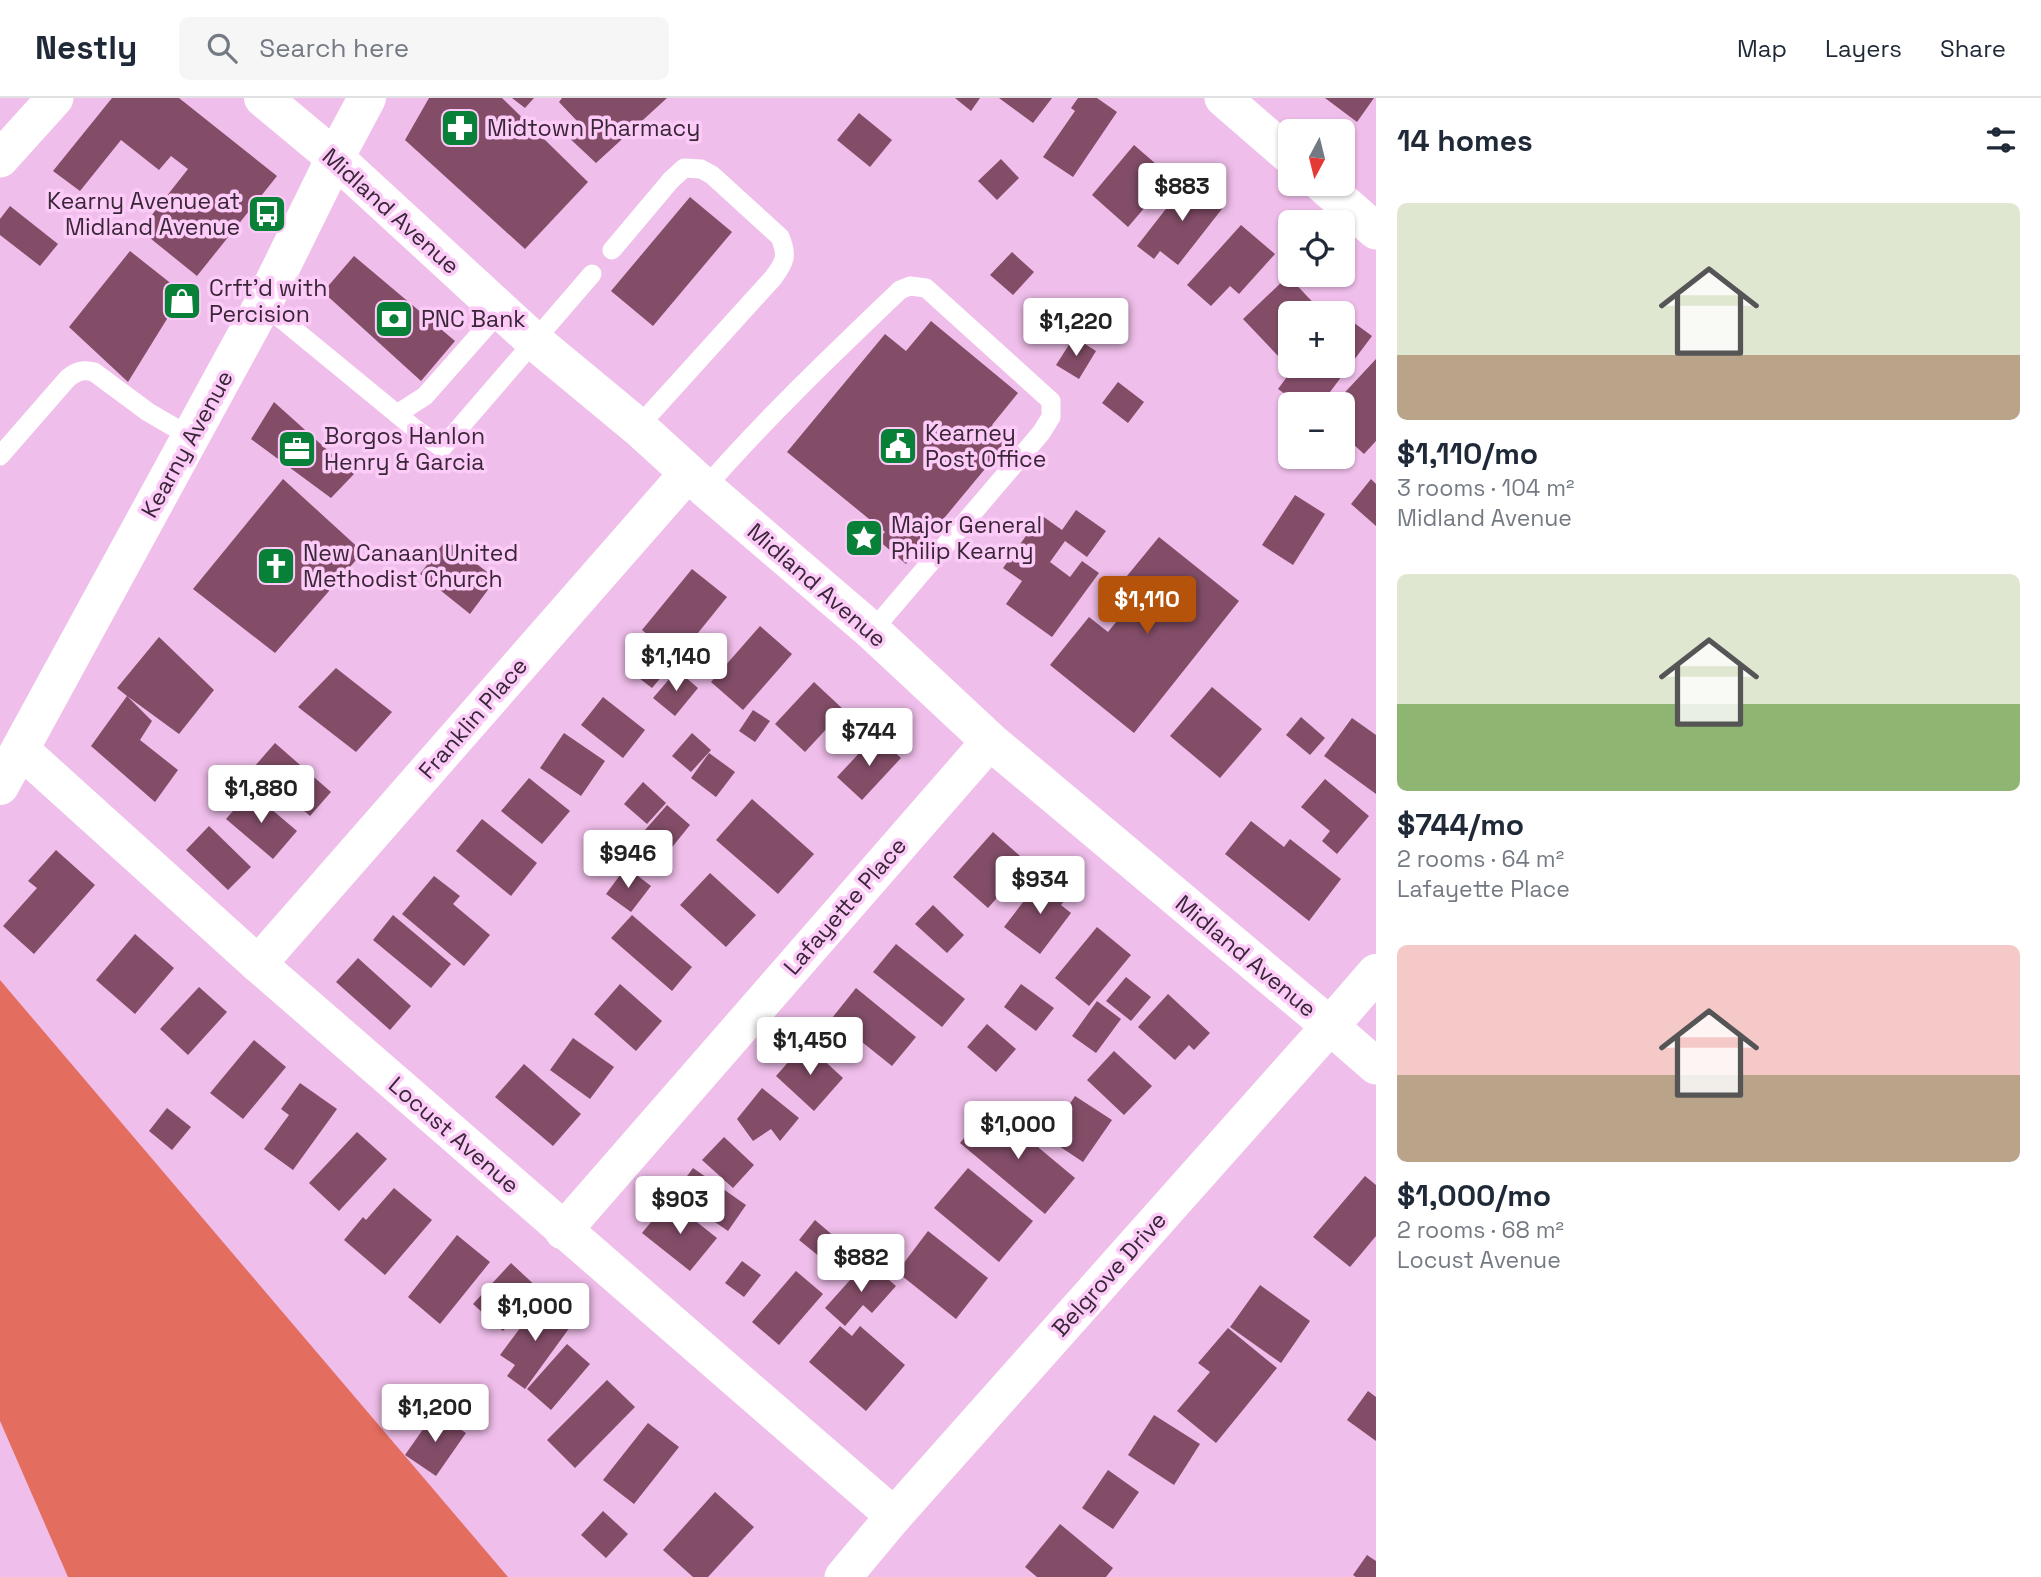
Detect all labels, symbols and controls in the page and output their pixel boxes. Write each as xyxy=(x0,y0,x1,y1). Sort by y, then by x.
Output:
search box xyxy=(179,17,669,80)
text: Nestly xyxy=(35,27,137,69)
icon: search xyxy=(203,29,241,67)
text: Search here xyxy=(259,31,409,65)
text: Map xyxy=(1737,33,1787,64)
text: Layers xyxy=(1825,33,1902,64)
text: Share xyxy=(1940,33,2006,64)
pharmacy icon: Midtown Pharmacy xyxy=(439,107,481,149)
place label: Midtown Pharmacy xyxy=(487,113,700,143)
north arrow xyxy=(1278,119,1354,196)
map controls xyxy=(1278,119,1355,469)
text: 14 homes xyxy=(1397,121,1533,160)
icon: filters xyxy=(1982,121,2020,159)
street label: Midland Avenue xyxy=(316,141,466,281)
pin: $883 xyxy=(1141,164,1223,223)
text: $883 xyxy=(1154,171,1210,201)
place label: Kearny Avenue at Midland Avenue xyxy=(47,186,240,242)
bus stop icon: Kearny Avenue at Midland Avenue xyxy=(246,193,288,235)
button: locate xyxy=(1278,210,1355,287)
icon: home xyxy=(1646,248,1772,374)
place label: Crft'd with Percision xyxy=(209,273,327,329)
shop icon: Crft'd with Percision xyxy=(161,280,203,322)
bank icon: PNC Bank xyxy=(373,298,415,340)
pin: $1,220 xyxy=(1019,299,1133,358)
button: + xyxy=(1278,301,1355,378)
place label: PNC Bank xyxy=(421,304,526,334)
text: $1,220 xyxy=(1039,306,1113,336)
street label: Kearny Avenue xyxy=(134,365,240,523)
button: − xyxy=(1278,392,1355,469)
place label: Kearney Post Office xyxy=(925,418,1046,474)
place label: Borgos Hanlon Henry & Garcia xyxy=(324,421,485,477)
public building icon: Kearney Post Office xyxy=(877,425,919,467)
office icon: Borgos Hanlon Henry & Garcia xyxy=(276,428,318,470)
text: $1,110/mo xyxy=(1397,434,1538,473)
text: 3 rooms · 104 m² xyxy=(1397,473,1574,503)
text: Midland Avenue xyxy=(1397,503,1572,533)
place label: Major General Philip Kearny xyxy=(891,510,1042,566)
street label: Midland Avenue xyxy=(741,516,893,654)
place icon: Major General Philip Kearny xyxy=(843,517,885,559)
place label: New Canaan United Methodist Church xyxy=(303,538,518,594)
church icon: New Canaan United Methodist Church xyxy=(255,545,297,587)
pin: $1,110 xyxy=(1090,576,1204,636)
text: $1,110 xyxy=(1114,584,1180,614)
icon: home xyxy=(1646,619,1772,745)
pin: $1,140 xyxy=(619,634,733,693)
text: $1,140 xyxy=(641,641,711,671)
street label: Franklin Place xyxy=(412,651,534,785)
pin: $744 xyxy=(828,708,910,768)
text: $744 xyxy=(842,716,896,746)
pin: $1,880 xyxy=(204,766,318,825)
text: $1,880 xyxy=(224,773,298,803)
text: $744/mo xyxy=(1397,805,1524,844)
pin: $946 xyxy=(587,830,669,890)
street label: Lafayette Place xyxy=(777,831,913,981)
text: $946 xyxy=(600,838,657,868)
text: 2 rooms · 64 m² xyxy=(1397,844,1564,874)
pin: $934 xyxy=(999,856,1081,916)
text: $934 xyxy=(1012,864,1068,894)
text: Lafayette Place xyxy=(1397,874,1570,904)
street label: Midland Avenue xyxy=(1169,888,1323,1024)
icon: home xyxy=(1646,990,1772,1116)
pin: $1,450 xyxy=(753,1018,867,1077)
text: $1,450 xyxy=(773,1025,847,1055)
street label: Locust Avenue xyxy=(382,1070,526,1200)
pin: $1,000 xyxy=(961,1102,1075,1161)
text: $1,000 xyxy=(980,1109,1056,1139)
pin: $903 xyxy=(639,1176,721,1236)
text: $1,000/mo xyxy=(1397,1176,1551,1215)
text: $903 xyxy=(651,1184,709,1214)
street label: Belgrove Drive xyxy=(1045,1205,1173,1343)
text: 2 rooms · 68 m² xyxy=(1397,1215,1564,1245)
pin: $882 xyxy=(820,1234,902,1294)
text: $882 xyxy=(833,1242,889,1272)
text: Locust Avenue xyxy=(1397,1245,1561,1275)
pin: $1,000 xyxy=(478,1284,592,1343)
text: $1,000 xyxy=(497,1291,573,1321)
pin: $1,200 xyxy=(378,1384,492,1444)
text: $1,200 xyxy=(398,1392,472,1422)

